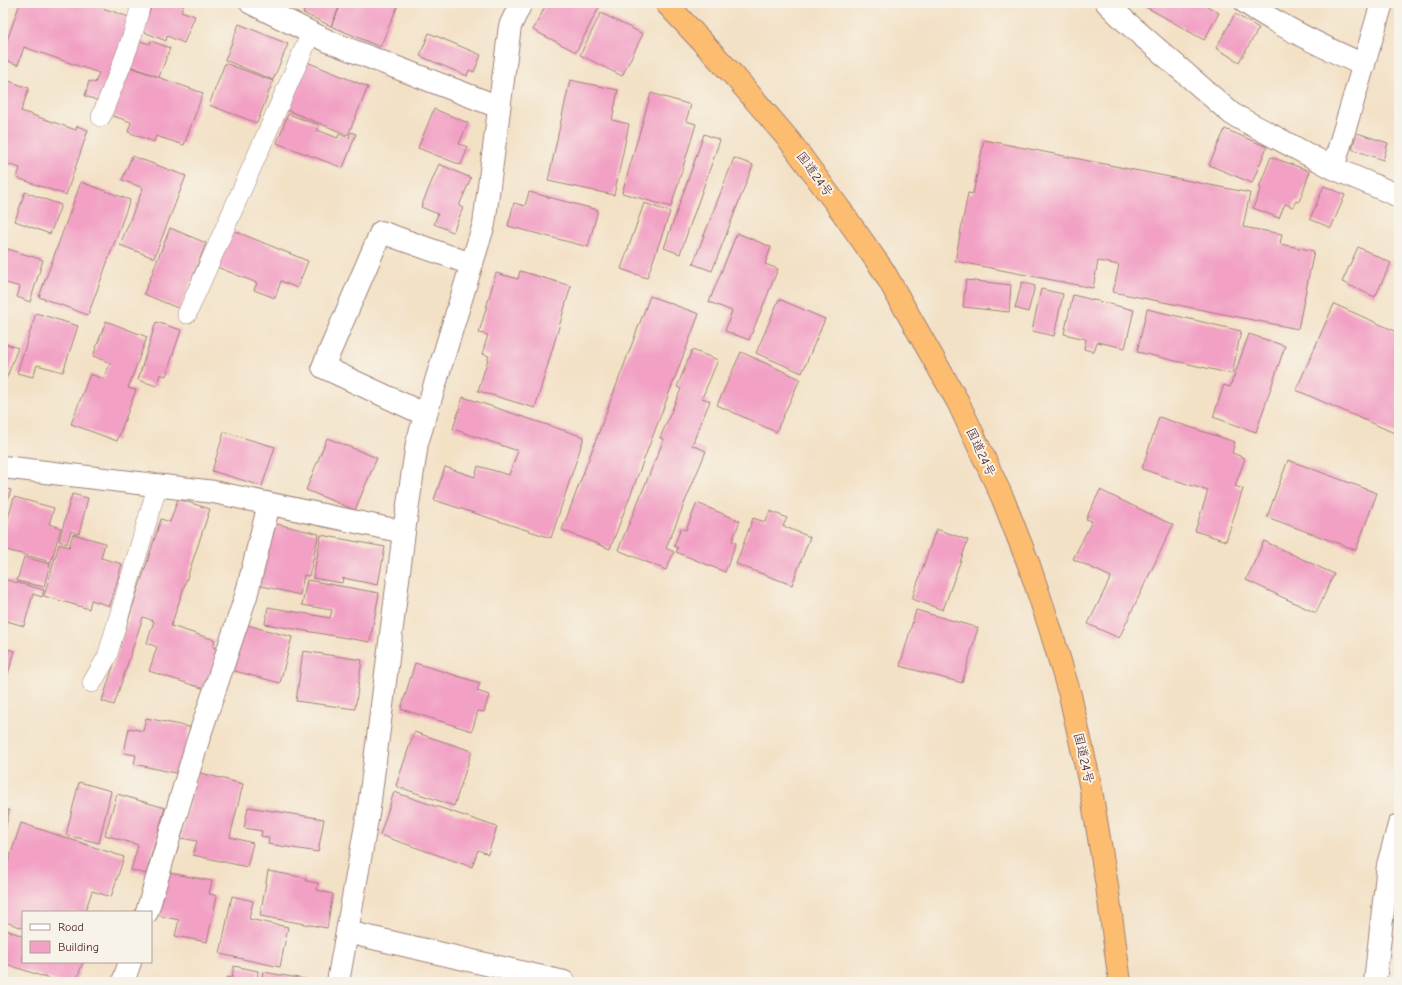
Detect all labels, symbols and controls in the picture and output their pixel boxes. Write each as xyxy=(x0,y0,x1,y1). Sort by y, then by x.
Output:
street label: 国道24号 xyxy=(794,149,836,199)
street label: 国道24号 xyxy=(963,425,999,479)
street label: 国道24号 xyxy=(1071,731,1097,785)
legend xyxy=(22,911,152,963)
text: Road xyxy=(58,920,84,934)
text: Building xyxy=(58,940,99,954)

